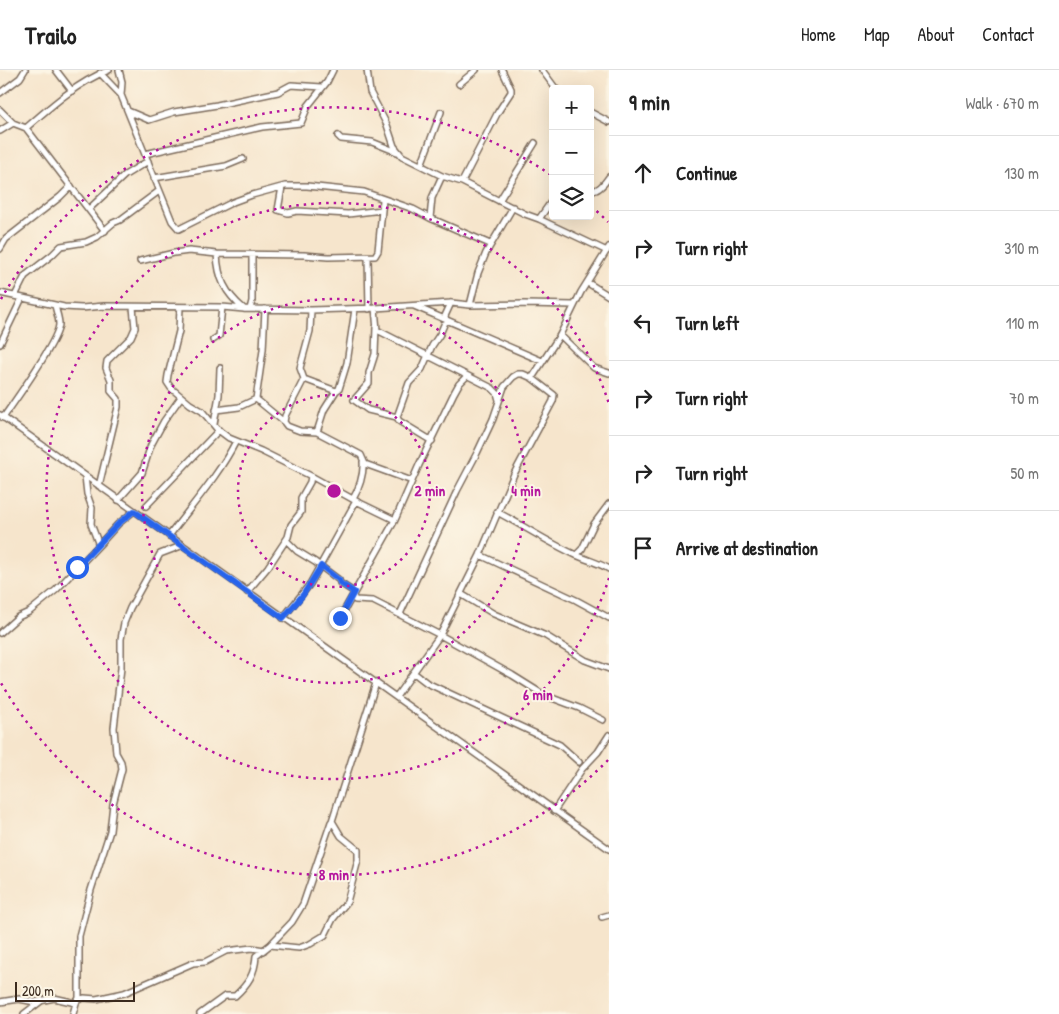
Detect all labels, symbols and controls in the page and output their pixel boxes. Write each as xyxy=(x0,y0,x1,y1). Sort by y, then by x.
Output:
text: Trailo xyxy=(25,19,76,51)
text: Home xyxy=(801,22,836,47)
text: Map xyxy=(864,22,889,47)
text: About xyxy=(917,22,954,47)
text: Contact xyxy=(982,22,1034,47)
map controls xyxy=(549,85,594,220)
button: + xyxy=(549,85,594,130)
text: 9 min xyxy=(629,88,670,117)
text: Walk · 670 m xyxy=(965,92,1039,114)
button: − xyxy=(549,130,594,175)
icon: ahead xyxy=(629,159,657,187)
text: Continue xyxy=(676,160,737,186)
text: 130 m xyxy=(1004,162,1039,184)
button: layers xyxy=(549,175,594,220)
icon: right xyxy=(629,234,657,262)
text: Turn right xyxy=(676,235,747,261)
text: 310 m xyxy=(1004,237,1039,259)
icon: left xyxy=(629,309,657,337)
text: Turn left xyxy=(676,310,739,336)
text: 110 m xyxy=(1006,312,1039,334)
icon: right xyxy=(629,384,657,412)
text: Turn right xyxy=(676,385,747,411)
text: 70 m xyxy=(1009,387,1039,409)
icon: right xyxy=(629,459,657,487)
text: Turn right xyxy=(676,460,747,486)
text: 50 m xyxy=(1011,462,1039,484)
text: 2 min xyxy=(415,480,446,501)
text: 4 min xyxy=(511,480,541,501)
centre of rings xyxy=(325,482,343,500)
icon: arrive xyxy=(629,534,657,562)
text: Arrive at destination xyxy=(676,535,818,561)
route start xyxy=(66,556,89,579)
route end xyxy=(329,607,352,630)
text: 6 min xyxy=(523,684,553,705)
text: 8 min xyxy=(319,864,349,885)
scale bar xyxy=(15,979,135,1002)
text: 200 m xyxy=(22,981,54,1000)

